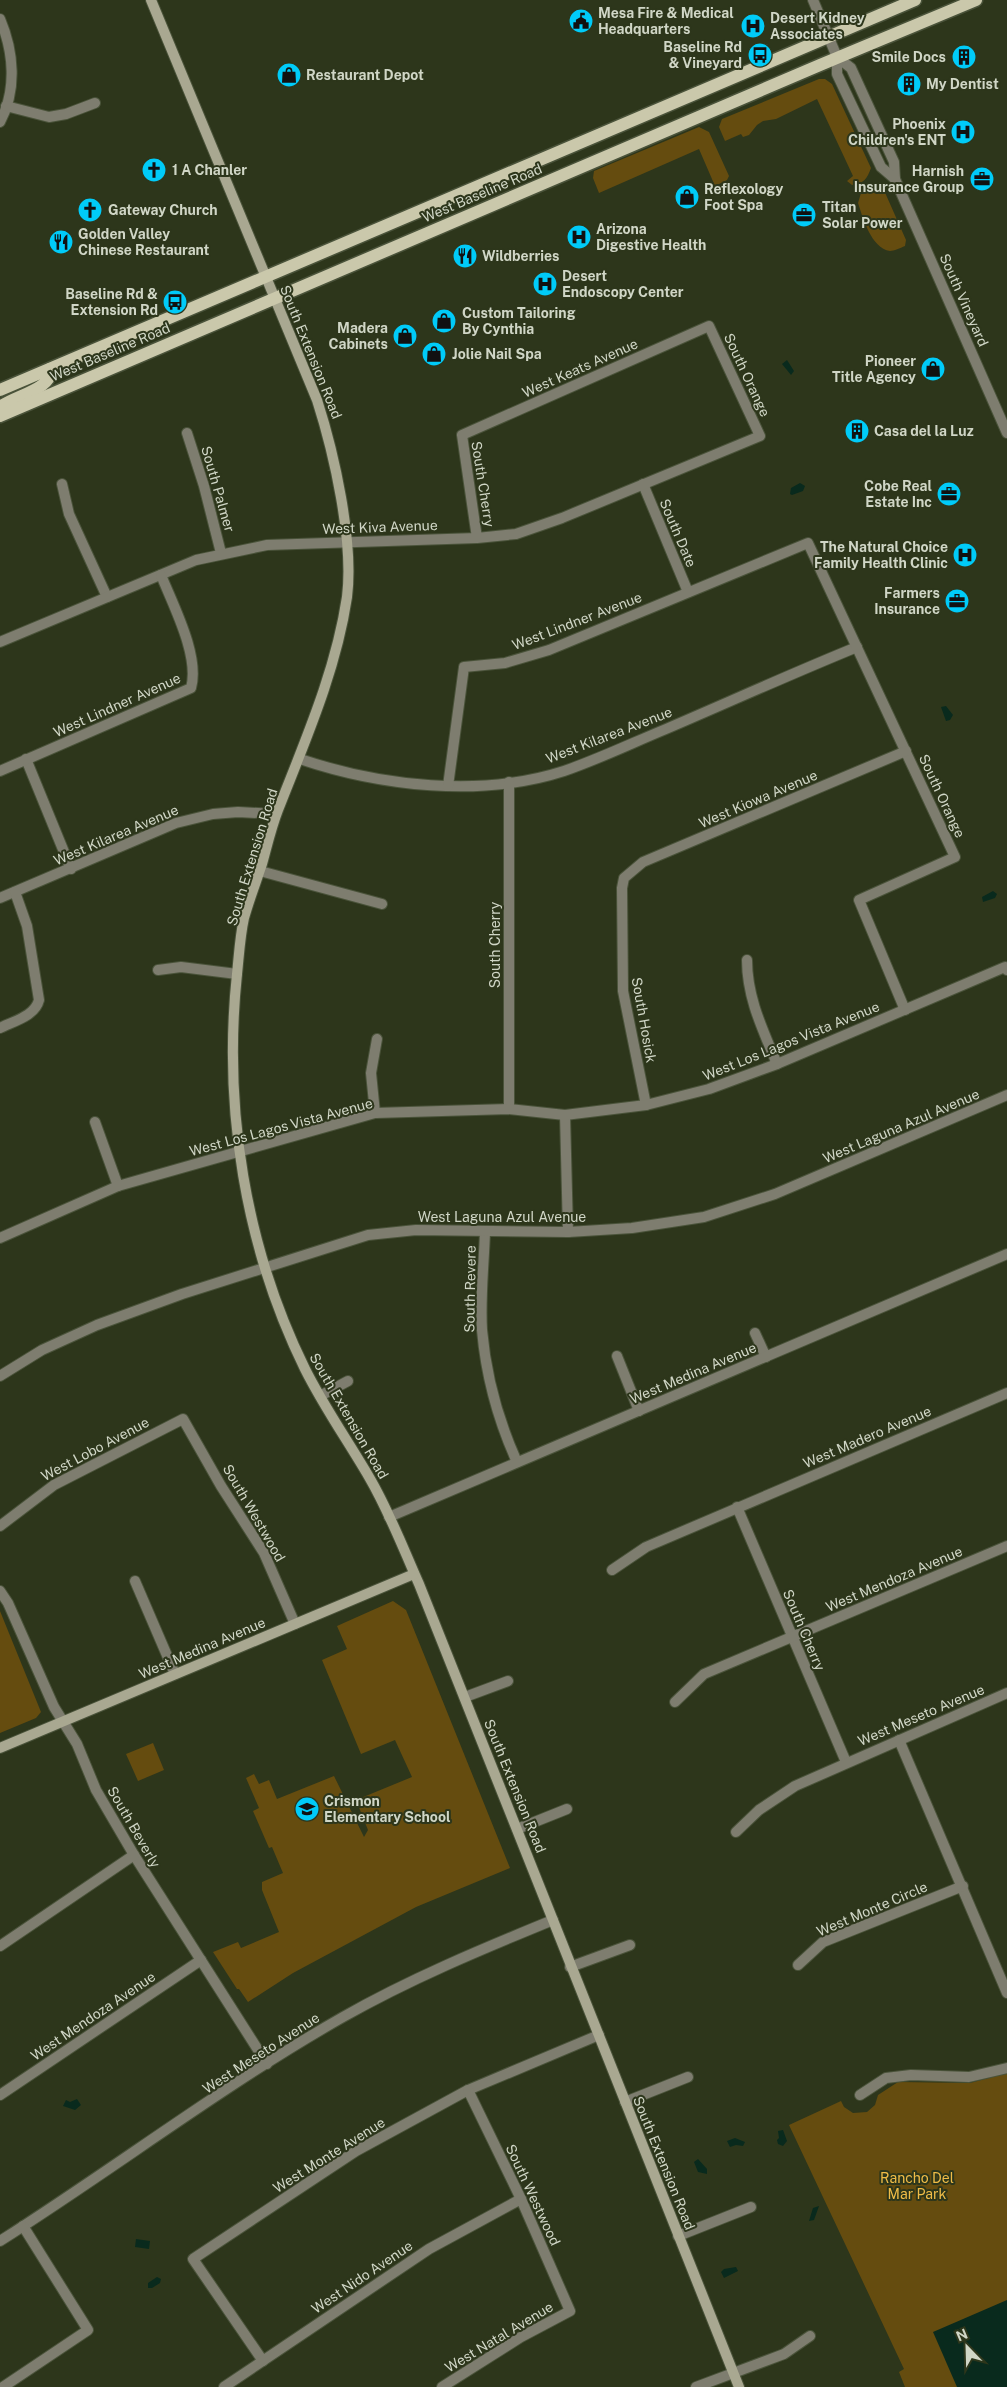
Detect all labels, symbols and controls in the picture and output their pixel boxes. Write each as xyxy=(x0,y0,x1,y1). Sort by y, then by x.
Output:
place label: Mesa Fire & Medical Headquarters xyxy=(598,5,734,37)
public building icon: Mesa Fire & Medical Headquarters xyxy=(568,8,594,34)
place label: Desert Kidney Associates xyxy=(770,10,865,42)
hospital icon: Desert Kidney Associates xyxy=(740,13,766,39)
place label: Baseline Rd & Vineyard xyxy=(663,39,742,71)
bus stop icon: Baseline Rd & Vineyard xyxy=(747,42,773,68)
building icon: Smile Docs xyxy=(951,44,977,70)
place label: Smile Docs xyxy=(871,49,946,65)
shop icon: Restaurant Depot xyxy=(276,62,302,88)
place label: Restaurant Depot xyxy=(306,67,424,83)
building icon: My Dentist xyxy=(896,71,922,97)
place label: My Dentist xyxy=(926,76,999,92)
place label: Phoenix Children's ENT xyxy=(848,116,946,148)
hospital icon: Phoenix Children's ENT xyxy=(950,119,976,145)
church icon: 1 A Chanler xyxy=(141,157,167,183)
street label: West Baseline Road xyxy=(420,161,544,225)
place label: 1 A Chanler xyxy=(172,162,247,178)
place label: Harnish Insurance Group xyxy=(854,163,964,195)
office icon: Harnish Insurance Group xyxy=(969,166,995,192)
place label: Reflexology Foot Spa xyxy=(704,181,784,213)
shop icon: Reflexology Foot Spa xyxy=(674,184,700,210)
church icon: Gateway Church xyxy=(77,197,103,223)
place label: Titan Solar Power xyxy=(822,199,903,231)
place label: Gateway Church xyxy=(108,202,218,218)
office icon: Titan Solar Power xyxy=(791,202,817,228)
place label: Arizona Digestive Health xyxy=(596,221,706,253)
hospital icon: Arizona Digestive Health xyxy=(566,224,592,250)
place label: Golden Valley Chinese Restaurant xyxy=(78,226,210,258)
restaurant icon: Golden Valley Chinese Restaurant xyxy=(48,229,74,255)
restaurant icon: Wildberries xyxy=(452,243,478,269)
place label: Wildberries xyxy=(482,248,559,264)
street label: South Vineyard xyxy=(936,251,992,349)
place label: Desert Endoscopy Center xyxy=(562,268,684,300)
hospital icon: Desert Endoscopy Center xyxy=(532,271,558,297)
street label: South Extension Road xyxy=(277,283,345,421)
place label: Baseline Rd & Extension Rd xyxy=(65,286,158,318)
bus stop icon: Baseline Rd & Extension Rd xyxy=(162,289,188,315)
place label: Custom Tailoring By Cynthia xyxy=(462,305,576,337)
shop icon: Custom Tailoring By Cynthia xyxy=(431,308,457,334)
street label: West Baseline Road xyxy=(48,320,172,384)
place label: Madera Cabinets xyxy=(329,320,388,352)
shop icon: Madera Cabinets xyxy=(392,323,418,349)
street label: South Orange xyxy=(721,331,773,419)
street label: West Keats Avenue xyxy=(520,335,640,401)
shop icon: Jolie Nail Spa xyxy=(421,341,447,367)
place label: Jolie Nail Spa xyxy=(452,346,542,362)
place label: Pioneer Title Agency xyxy=(832,353,916,385)
shop icon: Pioneer Title Agency xyxy=(920,356,946,382)
building icon: Casa del la Luz xyxy=(844,418,870,444)
place label: Casa del la Luz xyxy=(874,423,974,439)
street label: South Cherry xyxy=(468,440,498,529)
street label: South Palmer xyxy=(198,444,238,534)
place label: Cobe Real Estate Inc xyxy=(864,478,932,510)
office icon: Cobe Real Estate Inc xyxy=(936,481,962,507)
street label: South Date xyxy=(656,496,700,570)
street label: West Kiva Avenue xyxy=(322,517,438,537)
place label: The Natural Choice Family Health Clinic xyxy=(814,539,948,571)
hospital icon: The Natural Choice Family Health Clinic xyxy=(952,542,978,568)
place label: Farmers Insurance xyxy=(874,585,940,617)
office icon: Farmers Insurance xyxy=(944,588,970,614)
street label: West Lindner Avenue xyxy=(510,589,644,653)
street label: West Lindner Avenue xyxy=(51,670,183,740)
street label: West Kilarea Avenue xyxy=(544,704,674,766)
street label: South Orange xyxy=(916,752,968,840)
street label: West Kiowa Avenue xyxy=(696,767,820,831)
street label: South Extension Road xyxy=(223,786,281,928)
street label: West Kilarea Avenue xyxy=(51,801,181,869)
street label: South Cherry xyxy=(487,901,503,988)
street label: South Hosick xyxy=(629,976,659,1064)
street label: West Los Lagos Vista Avenue xyxy=(700,998,882,1084)
street label: West Laguna Azul Avenue xyxy=(820,1086,982,1166)
street label: West Los Lagos Vista Avenue xyxy=(188,1095,374,1159)
street label: West Laguna Azul Avenue xyxy=(418,1209,586,1225)
street label: South Revere xyxy=(461,1245,479,1333)
street label: West Medina Avenue xyxy=(627,1339,759,1407)
street label: South Extension Road xyxy=(306,1350,392,1482)
street label: West Madero Avenue xyxy=(801,1403,933,1471)
street label: West Lobo Avenue xyxy=(38,1414,152,1484)
street label: South Westwood xyxy=(220,1461,288,1565)
street label: West Mendoza Avenue xyxy=(823,1543,965,1615)
street label: South Cherry xyxy=(780,1587,828,1673)
street label: West Medina Avenue xyxy=(136,1614,268,1682)
street label: West Meseto Avenue xyxy=(855,1681,987,1749)
street label: South Extension Road xyxy=(481,1717,549,1855)
street label: South Beverly xyxy=(104,1783,164,1871)
place label: Crismon Elementary School xyxy=(324,1793,451,1825)
school or university icon: Crismon Elementary School xyxy=(294,1796,320,1822)
street label: West Monte Circle xyxy=(814,1878,930,1940)
street label: West Mendoza Avenue xyxy=(28,1968,158,2064)
street label: West Meseto Avenue xyxy=(200,2009,322,2097)
street label: South Extension Road xyxy=(630,2094,698,2232)
street label: West Monte Avenue xyxy=(270,2114,388,2196)
street label: South Westwood xyxy=(503,2142,563,2248)
park label: Rancho Del Mar Park xyxy=(880,2170,954,2202)
street label: West Nido Avenue xyxy=(309,2237,415,2317)
street label: West Natal Avenue xyxy=(442,2298,556,2376)
north arrow xyxy=(942,2322,992,2372)
text: N xyxy=(954,2326,970,2345)

